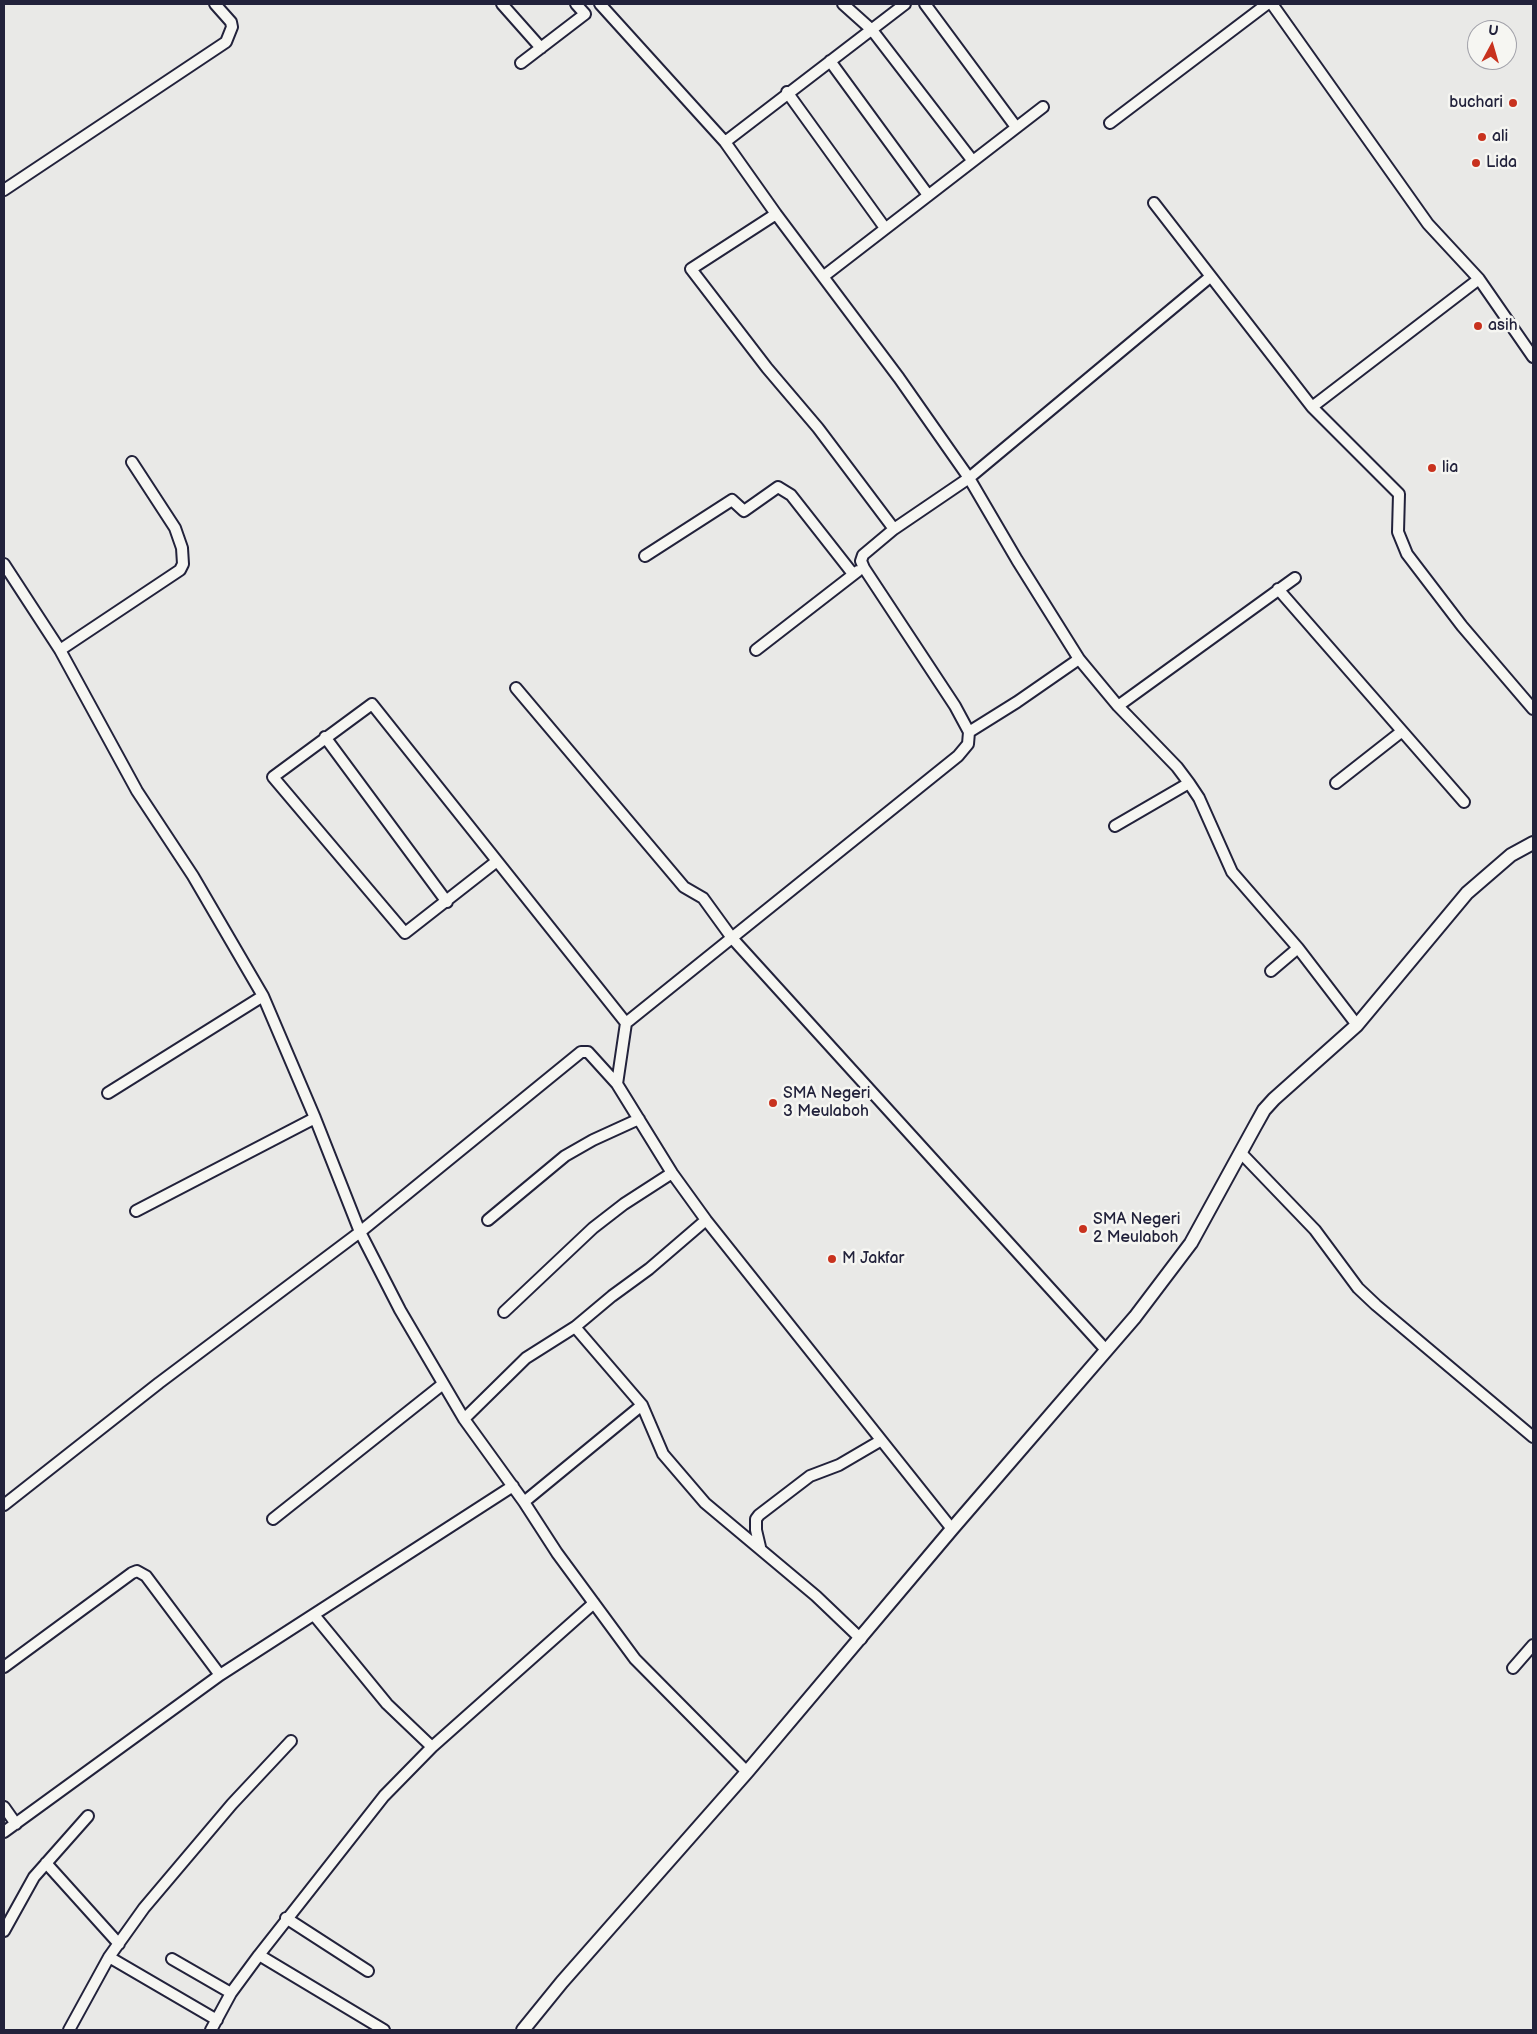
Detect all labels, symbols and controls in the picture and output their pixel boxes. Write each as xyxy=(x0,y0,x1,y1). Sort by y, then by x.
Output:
north arrow xyxy=(1467,20,1517,70)
text: U xyxy=(1488,22,1499,40)
place label: buchari xyxy=(1449,93,1503,113)
marker: buchari xyxy=(1507,97,1519,109)
place label: ali xyxy=(1492,127,1508,147)
marker: ali xyxy=(1476,131,1488,143)
place label: Lida xyxy=(1486,153,1517,173)
marker: Lida xyxy=(1470,157,1482,169)
place label: asih xyxy=(1488,316,1518,336)
marker: asih xyxy=(1472,320,1484,332)
place label: lia xyxy=(1442,458,1458,478)
marker: lia xyxy=(1426,462,1438,474)
place label: SMA Negeri 3 Meulaboh xyxy=(783,1084,870,1122)
marker: SMA Negeri 3 Meulaboh xyxy=(767,1097,779,1109)
place label: SMA Negeri 2 Meulaboh xyxy=(1093,1210,1180,1248)
marker: SMA Negeri 2 Meulaboh xyxy=(1077,1223,1089,1235)
place label: M Jakfar xyxy=(842,1249,904,1269)
marker: M Jakfar xyxy=(826,1253,838,1265)

